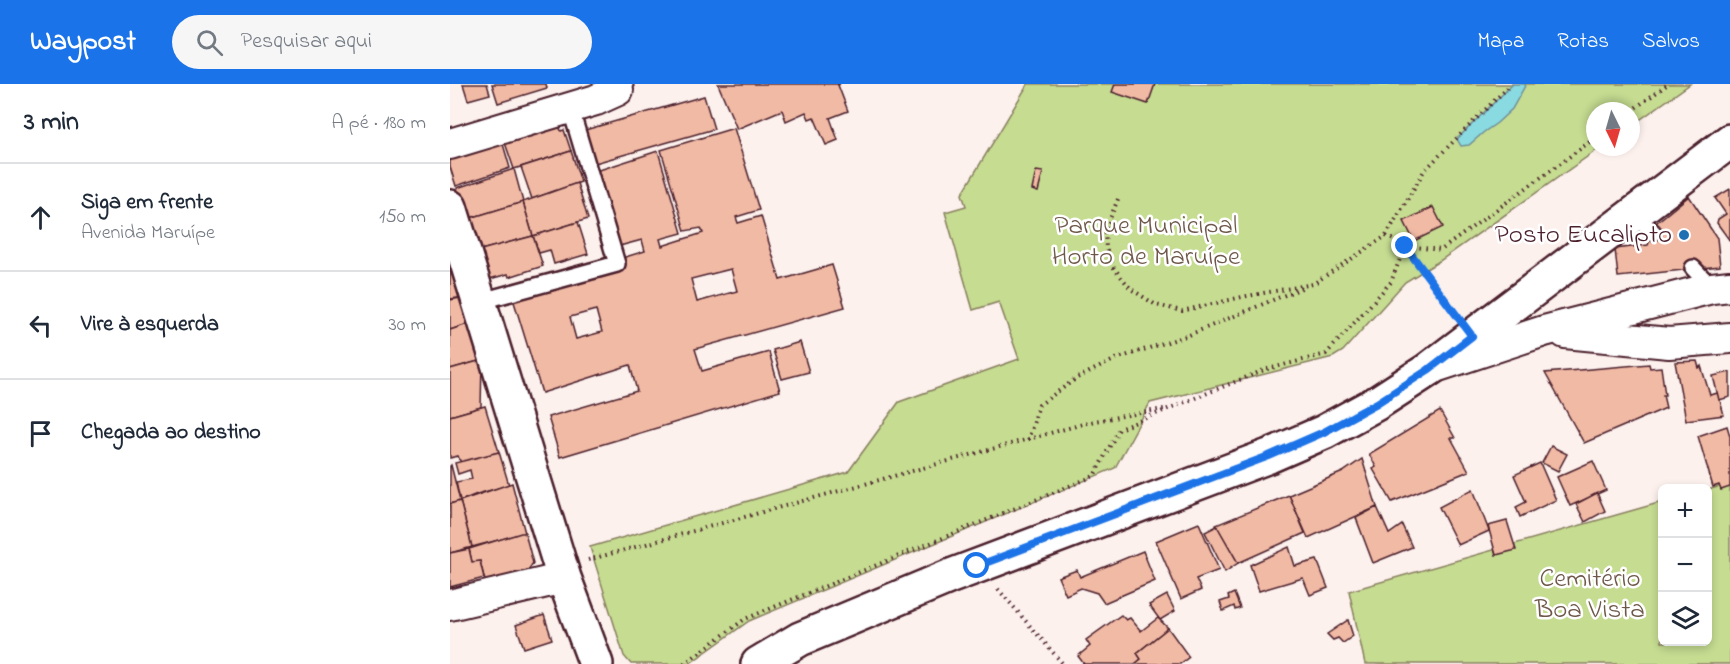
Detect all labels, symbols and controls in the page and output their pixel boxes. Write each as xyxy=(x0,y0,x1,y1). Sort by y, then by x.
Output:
search box xyxy=(172,15,592,69)
text: Waypost xyxy=(30,22,136,63)
icon: search xyxy=(193,26,226,59)
text: Pesquisar aqui xyxy=(241,26,372,58)
text: Mapa xyxy=(1477,27,1524,57)
text: Rotas xyxy=(1557,27,1609,57)
text: Salvos xyxy=(1642,27,1700,57)
north arrow xyxy=(1586,102,1640,156)
text: 3 min xyxy=(24,104,79,142)
text: A pé · 180 m xyxy=(332,109,426,138)
text: Siga em frente xyxy=(81,187,213,219)
icon: ahead xyxy=(24,201,57,234)
text: 150 m xyxy=(379,203,426,232)
park label: Parque Municipal Horto de Maruípe xyxy=(1052,207,1241,277)
place label: Posto Eucalipto xyxy=(1495,216,1672,255)
text: Avenida Maruípe xyxy=(81,219,215,248)
marker: Posto Eucalipto xyxy=(1677,228,1691,242)
route end xyxy=(1391,232,1417,258)
icon: left xyxy=(24,309,57,342)
text: Vire à esquerda xyxy=(81,309,219,341)
text: 30 m xyxy=(389,311,426,340)
icon: arrive xyxy=(24,417,57,450)
text: Chegada ao destino xyxy=(81,417,261,449)
map controls xyxy=(1658,484,1712,646)
button: + xyxy=(1658,484,1712,538)
button: − xyxy=(1658,538,1712,592)
route start xyxy=(963,552,989,578)
park label: Cemitério Boa Vista xyxy=(1534,560,1645,630)
button: layers xyxy=(1658,592,1712,646)

